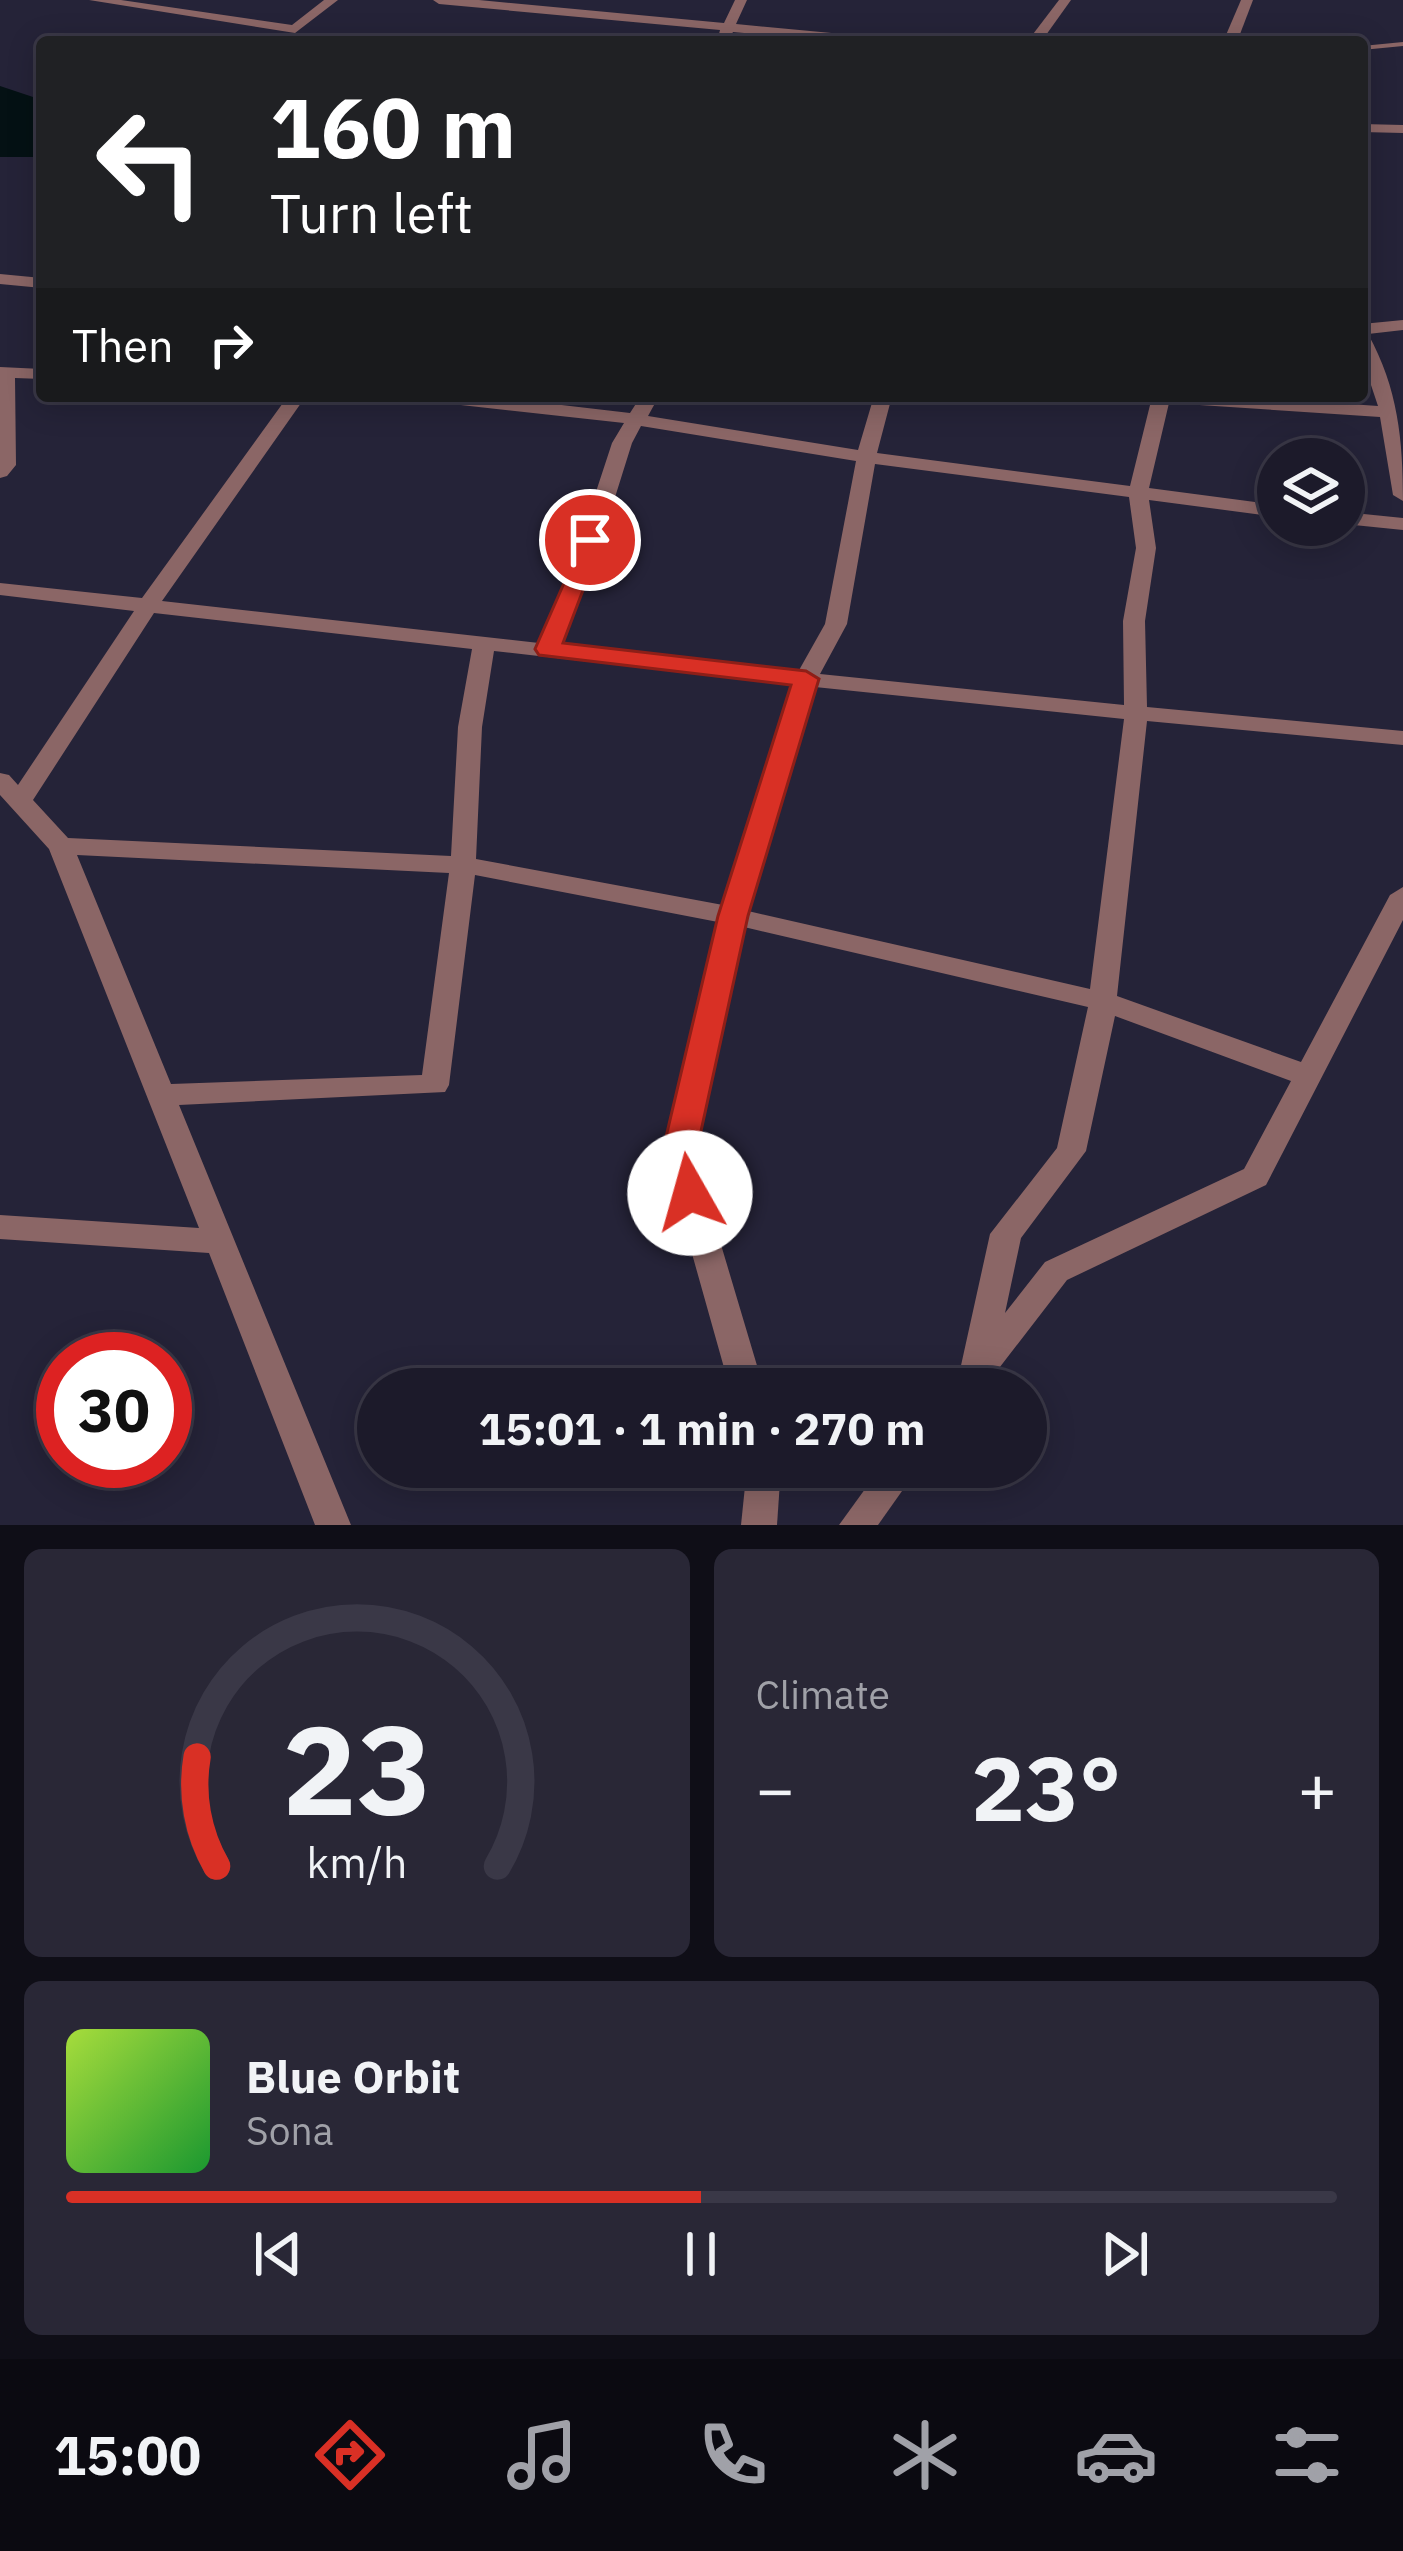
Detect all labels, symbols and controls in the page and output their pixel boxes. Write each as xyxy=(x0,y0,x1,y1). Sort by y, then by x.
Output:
text: 160 m xyxy=(270,72,516,181)
icon: left xyxy=(72,84,228,240)
text: Turn left xyxy=(270,178,473,248)
icon: right xyxy=(198,312,264,378)
text: Then xyxy=(72,316,174,374)
map controls xyxy=(1257,438,1365,546)
button: layers xyxy=(1257,438,1365,546)
pin xyxy=(539,489,641,591)
icon: arrive xyxy=(557,507,623,573)
position arrow xyxy=(627,1130,753,1256)
speed limit sign: 30 xyxy=(36,1332,192,1488)
text: 15:01 · 1 min · 270 m xyxy=(479,1399,925,1457)
text: Climate xyxy=(756,1669,890,1720)
text: 23 xyxy=(282,1687,432,1849)
text: 23° xyxy=(971,1729,1121,1846)
text: − xyxy=(756,1745,795,1831)
text: + xyxy=(1297,1745,1337,1831)
text: km/h xyxy=(306,1834,407,1890)
text: Blue Orbit xyxy=(246,2047,460,2105)
text: Sona xyxy=(246,2105,333,2156)
icon: previous xyxy=(245,2221,311,2287)
icon: pause xyxy=(668,2221,734,2287)
icon: next xyxy=(1092,2221,1158,2287)
icon: directions xyxy=(308,2413,392,2497)
icon: music xyxy=(500,2413,584,2497)
icon: phone xyxy=(691,2413,775,2497)
icon: climate xyxy=(883,2413,967,2497)
icon: car xyxy=(1074,2413,1158,2497)
icon: filters xyxy=(1265,2413,1349,2497)
text: 15:00 xyxy=(54,2420,201,2490)

